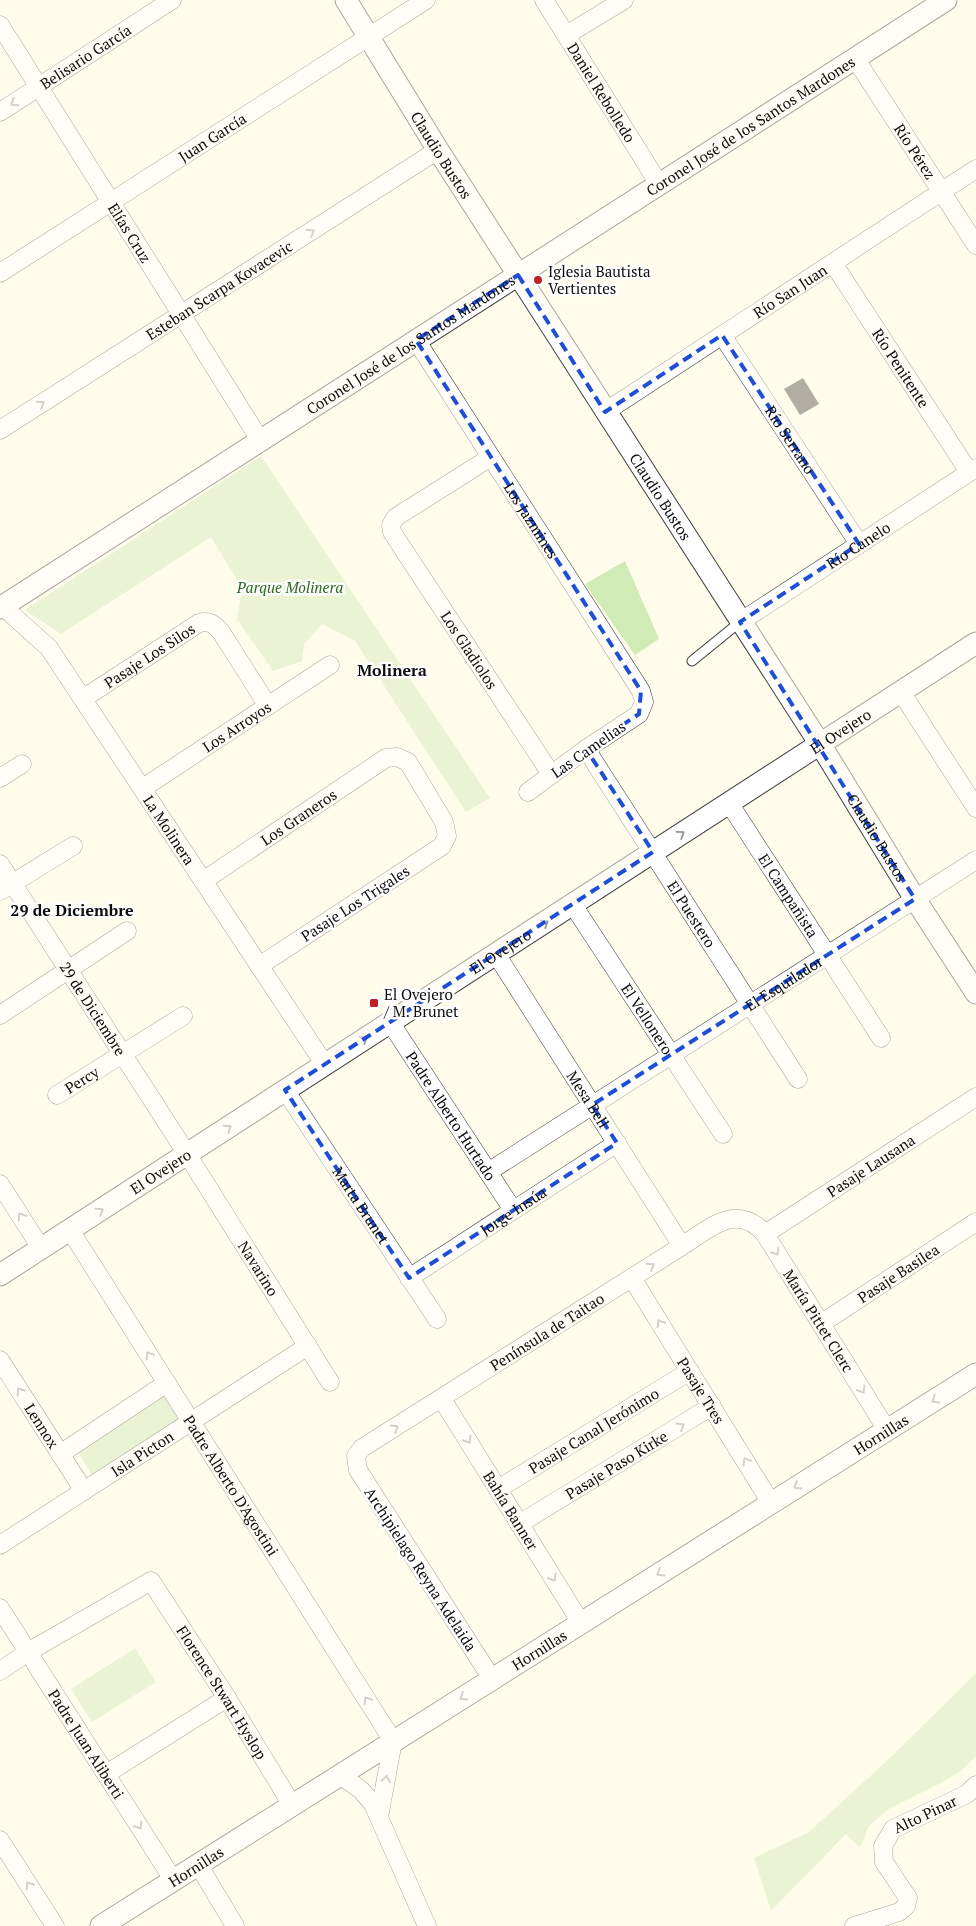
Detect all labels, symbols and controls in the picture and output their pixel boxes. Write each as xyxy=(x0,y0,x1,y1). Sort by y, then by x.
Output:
street label: Belisario García xyxy=(36,19,135,93)
street label: Daniel Rebolledo xyxy=(563,39,640,146)
street label: Coronel José de los Santos Mardones xyxy=(642,51,859,200)
one-way arrow xyxy=(10,97,20,106)
street label: Claudio Bustos xyxy=(407,107,477,203)
street label: Juan García xyxy=(174,108,250,166)
street label: Río Pérez xyxy=(890,119,941,183)
street label: Elías Cruz xyxy=(104,199,156,266)
one-way arrow xyxy=(305,228,314,238)
street label: Esteban Scarpa Kovacevic xyxy=(142,236,296,344)
street label: Río San Juan xyxy=(749,259,831,322)
place label: Iglesia Bautista Vertientes xyxy=(548,261,651,298)
street label: Coronel José de los Santos Mardones xyxy=(302,270,519,419)
marker: Iglesia Bautista Vertientes xyxy=(532,274,544,286)
street label: Río Penitente xyxy=(868,324,934,411)
one-way arrow xyxy=(35,401,45,410)
street label: Río Serrano xyxy=(761,401,820,478)
street label: Claudio Bustos xyxy=(625,449,696,544)
street label: Los Jazmines xyxy=(500,478,563,562)
street label: Río Canelo xyxy=(822,517,894,573)
park label: Parque Molinera xyxy=(236,577,343,597)
street label: Los Gladiolos xyxy=(437,607,502,693)
street label: Pasaje Los Silos xyxy=(100,618,199,692)
district label: Molinera xyxy=(357,659,427,681)
street label: Los Arroyos xyxy=(198,697,275,756)
street label: El Ovejero xyxy=(806,704,875,758)
street label: Las Camelias xyxy=(547,716,629,782)
street label: Los Graneros xyxy=(257,784,340,850)
street label: Claudio Bustos xyxy=(843,790,912,885)
street label: La Molinera xyxy=(139,791,200,869)
one-way arrow xyxy=(676,831,685,840)
street label: El Campañista xyxy=(754,850,824,942)
street label: Pasaje Los Trigales xyxy=(297,860,413,946)
street label: El Puestero xyxy=(663,877,721,951)
district label: 29 de Diciembre xyxy=(10,899,134,921)
one-way arrow xyxy=(540,919,549,929)
street label: El Ovejero xyxy=(466,924,535,978)
street label: El Esquilador xyxy=(741,951,826,1015)
street label: 29 de Diciembre xyxy=(56,958,131,1059)
street label: El Vellonero xyxy=(617,979,678,1058)
place label: El Ovejero / M. Brunet xyxy=(383,984,459,1021)
marker: El Ovejero / M. Brunet xyxy=(368,997,380,1009)
one-way arrow xyxy=(359,1036,368,1045)
street label: Padre Alberto Hurtado xyxy=(402,1047,501,1184)
street label: Percy xyxy=(61,1061,103,1098)
street label: Mesa Bell xyxy=(563,1067,614,1131)
one-way arrow xyxy=(223,1124,232,1134)
street label: Pasaje Lausana xyxy=(823,1129,919,1201)
street label: El Ovejero xyxy=(126,1144,195,1198)
street label: Marta Brunet xyxy=(328,1162,394,1248)
street label: Jorge Insúa xyxy=(476,1181,550,1239)
one-way arrow xyxy=(95,1207,104,1217)
one-way arrow xyxy=(17,1212,27,1221)
street label: Navarino xyxy=(234,1237,283,1300)
street label: Pasaje Basilea xyxy=(853,1239,943,1307)
one-way arrow xyxy=(770,1247,780,1256)
one-way arrow xyxy=(645,1263,654,1272)
street label: María Pittet Clerc xyxy=(779,1265,859,1376)
street label: Península de Taitao xyxy=(486,1288,608,1375)
one-way arrow xyxy=(657,1319,667,1328)
one-way arrow xyxy=(146,1352,156,1361)
street label: Pasaje Tres xyxy=(673,1353,730,1427)
street label: Pasaje Canal Jerónimo xyxy=(525,1383,662,1478)
one-way arrow xyxy=(856,1384,866,1393)
one-way arrow xyxy=(16,1387,26,1396)
one-way arrow xyxy=(931,1394,940,1403)
street label: Lennox xyxy=(20,1399,64,1452)
street label: Hornillas xyxy=(849,1409,912,1459)
street label: Padre Alberto D'Agostini xyxy=(179,1411,283,1560)
one-way arrow xyxy=(675,1422,684,1432)
one-way arrow xyxy=(390,1424,399,1434)
street label: Isla Picton xyxy=(107,1426,177,1481)
street label: Pasaje Paso Kirke xyxy=(561,1426,671,1503)
one-way arrow xyxy=(461,1435,471,1444)
one-way arrow xyxy=(742,1458,752,1467)
street label: Bahía Banner xyxy=(479,1467,543,1554)
one-way arrow xyxy=(793,1480,802,1490)
street label: Archipielago Reyna Adelaida xyxy=(360,1483,482,1655)
one-way arrow xyxy=(656,1567,665,1577)
one-way arrow xyxy=(547,1573,557,1582)
street label: Florence Stwart Hyslop xyxy=(172,1622,272,1763)
street label: Hornillas xyxy=(508,1625,570,1674)
street label: Padre Juan Aliberti xyxy=(44,1685,129,1802)
one-way arrow xyxy=(459,1691,468,1701)
one-way arrow xyxy=(363,1697,373,1706)
one-way arrow xyxy=(380,1775,390,1784)
street label: Alto Pinar xyxy=(890,1790,960,1837)
one-way arrow xyxy=(133,1820,142,1829)
street label: Hornillas xyxy=(164,1841,227,1891)
one-way arrow xyxy=(26,1881,35,1891)

